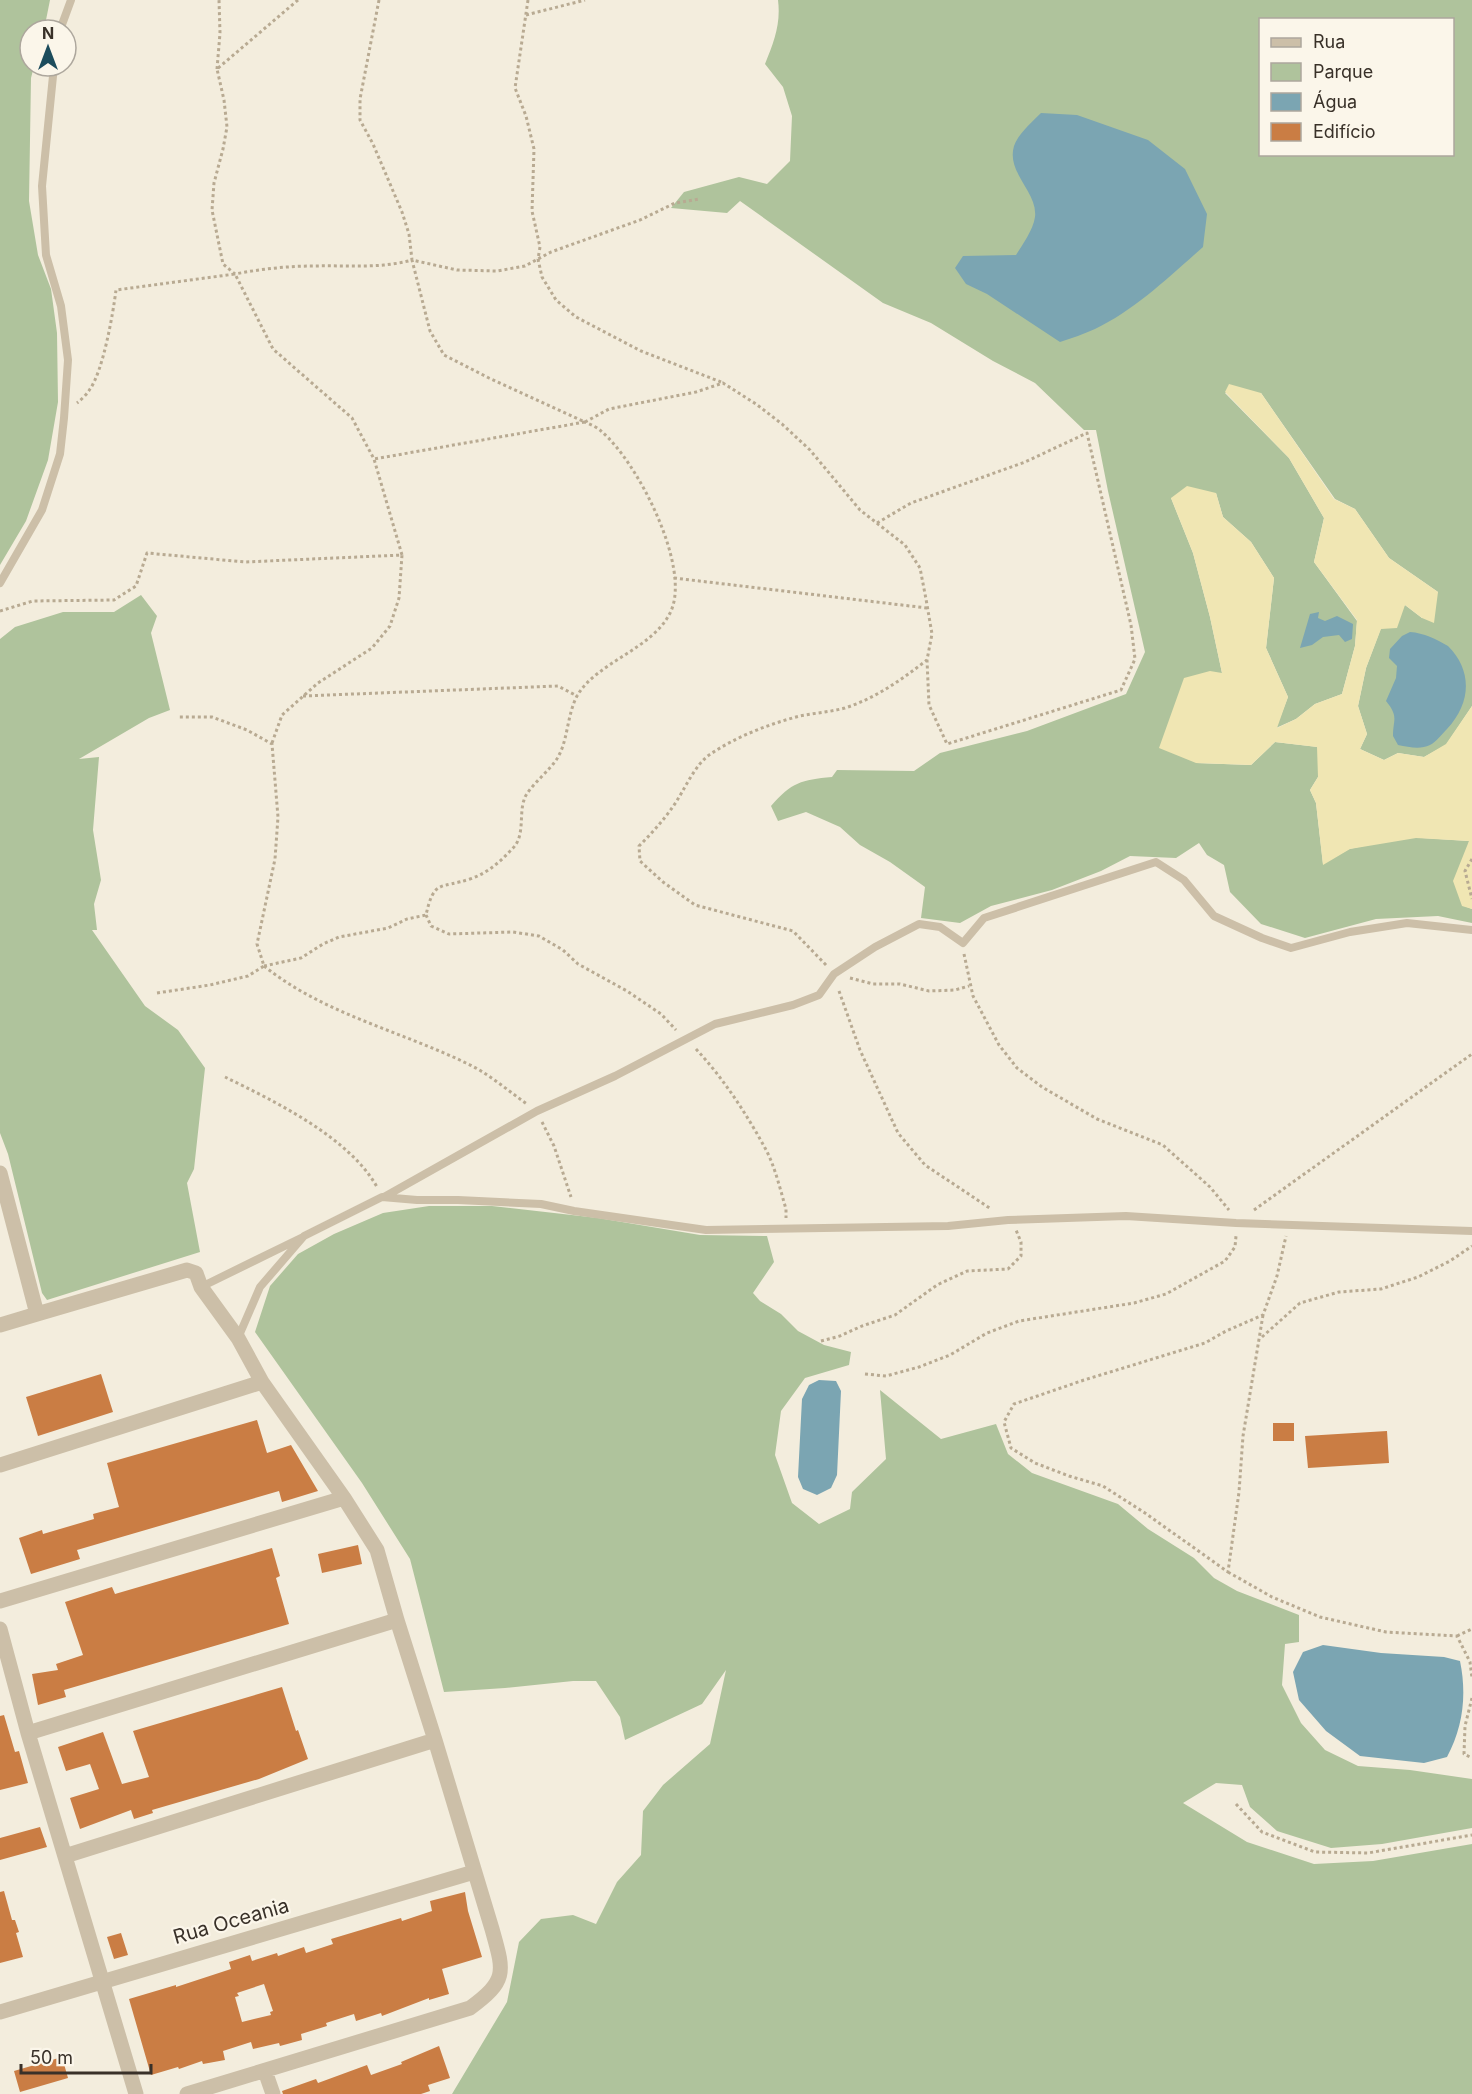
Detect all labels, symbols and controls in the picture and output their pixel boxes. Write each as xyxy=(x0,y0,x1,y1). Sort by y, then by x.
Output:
north arrow xyxy=(18,18,78,78)
legend xyxy=(1259,18,1454,156)
text: N xyxy=(42,23,54,43)
text: Rua xyxy=(1313,31,1345,52)
text: Parque xyxy=(1313,61,1373,82)
text: Água xyxy=(1313,90,1357,112)
text: Edifício xyxy=(1313,121,1376,142)
street label: Rua Oceania xyxy=(170,1893,292,1949)
scale bar xyxy=(21,2037,152,2075)
text: 50 m xyxy=(30,2047,73,2068)

